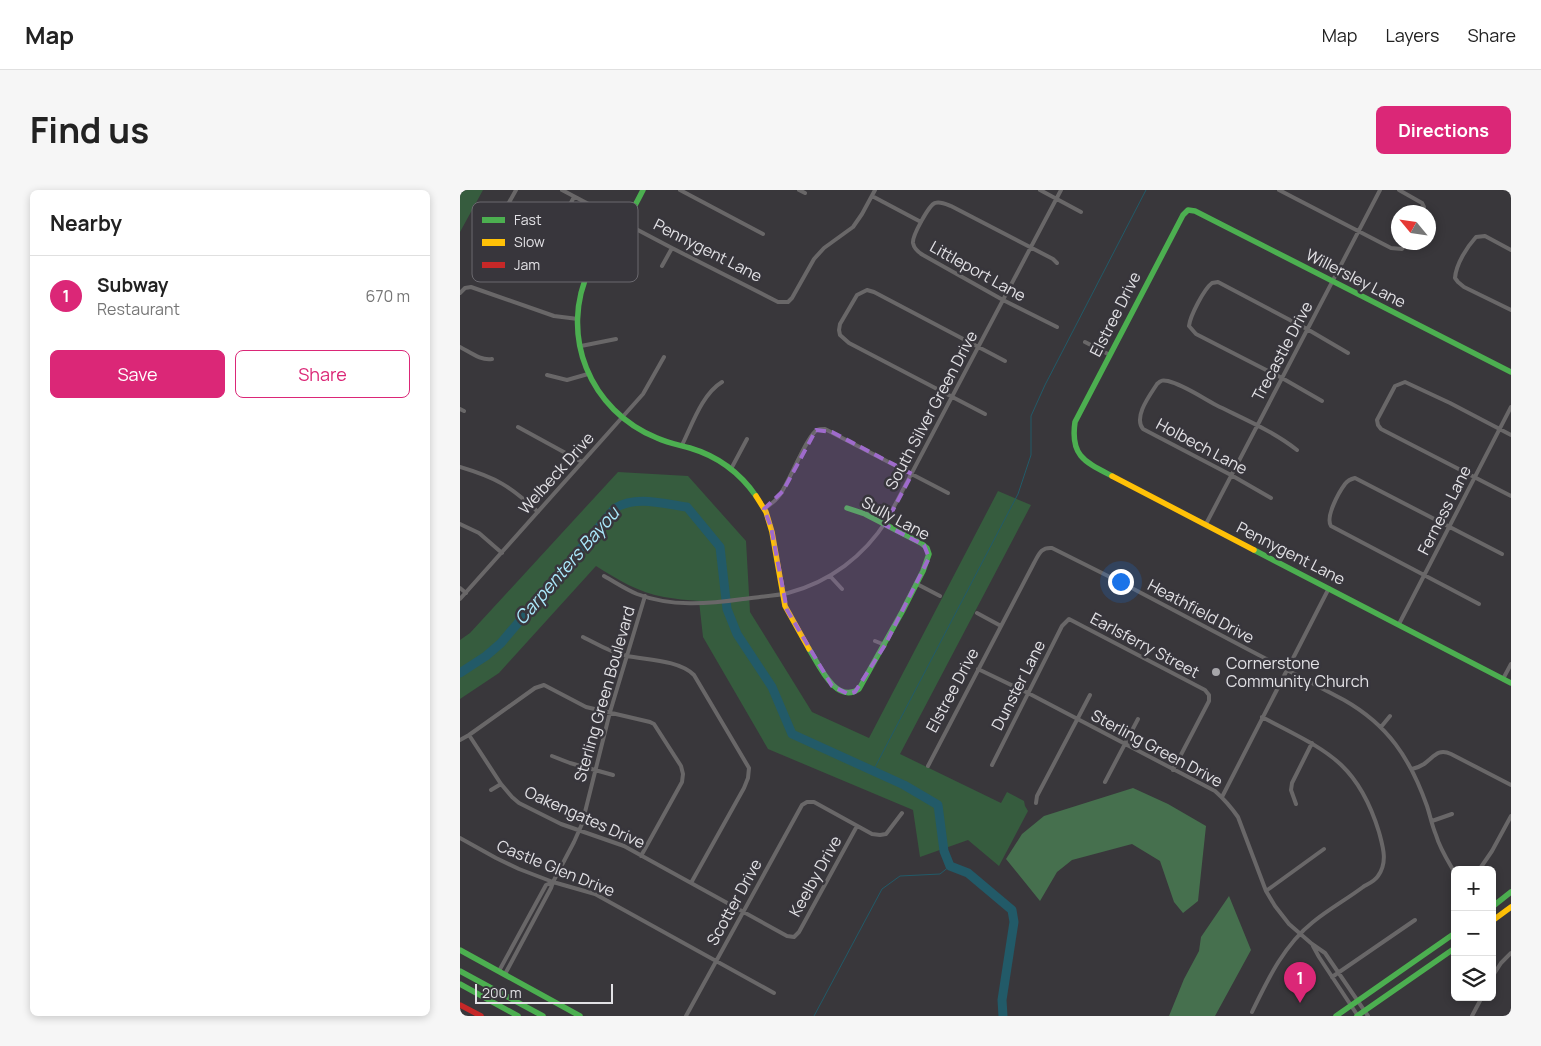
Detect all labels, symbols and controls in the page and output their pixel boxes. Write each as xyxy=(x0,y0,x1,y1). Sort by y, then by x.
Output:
text: Map xyxy=(25,18,74,51)
text: Map xyxy=(1322,23,1357,47)
text: Layers xyxy=(1385,23,1439,47)
text: Share xyxy=(1467,23,1516,47)
text: Find us xyxy=(30,106,149,154)
button: Directions xyxy=(1376,106,1511,154)
legend xyxy=(472,202,638,282)
north arrow xyxy=(1391,205,1436,250)
text: Nearby xyxy=(50,209,122,237)
text: Fast xyxy=(514,210,542,229)
street label: Pennygent Lane xyxy=(650,213,766,287)
text: Slow xyxy=(514,232,545,251)
street label: Littleport Lane xyxy=(926,235,1030,307)
street label: Willersley Lane xyxy=(1302,243,1410,313)
text: Jam xyxy=(514,255,540,274)
street label: Elstree Drive xyxy=(1084,268,1146,360)
text: Subway xyxy=(97,272,168,298)
text: 1 xyxy=(62,285,70,307)
text: 670 m xyxy=(366,285,410,307)
street label: Trecastle Drive xyxy=(1246,297,1318,405)
text: Restaurant xyxy=(97,298,180,320)
street label: South Silver Green Drive xyxy=(880,327,982,493)
button: Save xyxy=(50,350,225,398)
button: Share xyxy=(235,350,410,398)
street label: Holbech Lane xyxy=(1153,413,1251,479)
street label: Welbeck Drive xyxy=(513,427,599,519)
street label: Ferness Lane xyxy=(1412,462,1476,558)
street label: Sully Lane xyxy=(858,491,934,545)
water label: Carpenters Bayou xyxy=(508,500,625,629)
street label: Pennygent Lane xyxy=(1233,516,1349,590)
your location xyxy=(1108,569,1134,595)
street label: Heathfield Drive xyxy=(1144,574,1258,648)
street label: Sterling Green Boulevard xyxy=(568,604,640,784)
street label: Earlsferry Street xyxy=(1087,607,1203,683)
street label: Dunster Lane xyxy=(986,636,1050,734)
street label: Elstree Drive xyxy=(921,644,983,736)
place label: Cornerstone Community Church xyxy=(1226,652,1369,692)
marker: Cornerstone Community Church xyxy=(1210,666,1222,678)
street label: Sterling Green Drive xyxy=(1087,704,1227,792)
street label: Oakengates Drive xyxy=(521,781,649,853)
street label: Keelby Drive xyxy=(784,832,846,920)
street label: Castle Glen Drive xyxy=(494,834,618,902)
street label: Scotter Drive xyxy=(701,855,767,949)
map controls xyxy=(1451,866,1496,1001)
button: + xyxy=(1451,866,1496,911)
button: − xyxy=(1451,911,1496,956)
button: layers xyxy=(1451,956,1496,1001)
pin: 1 xyxy=(1284,962,1316,1003)
scale bar xyxy=(475,981,612,1004)
text: 200 m xyxy=(482,983,522,1002)

